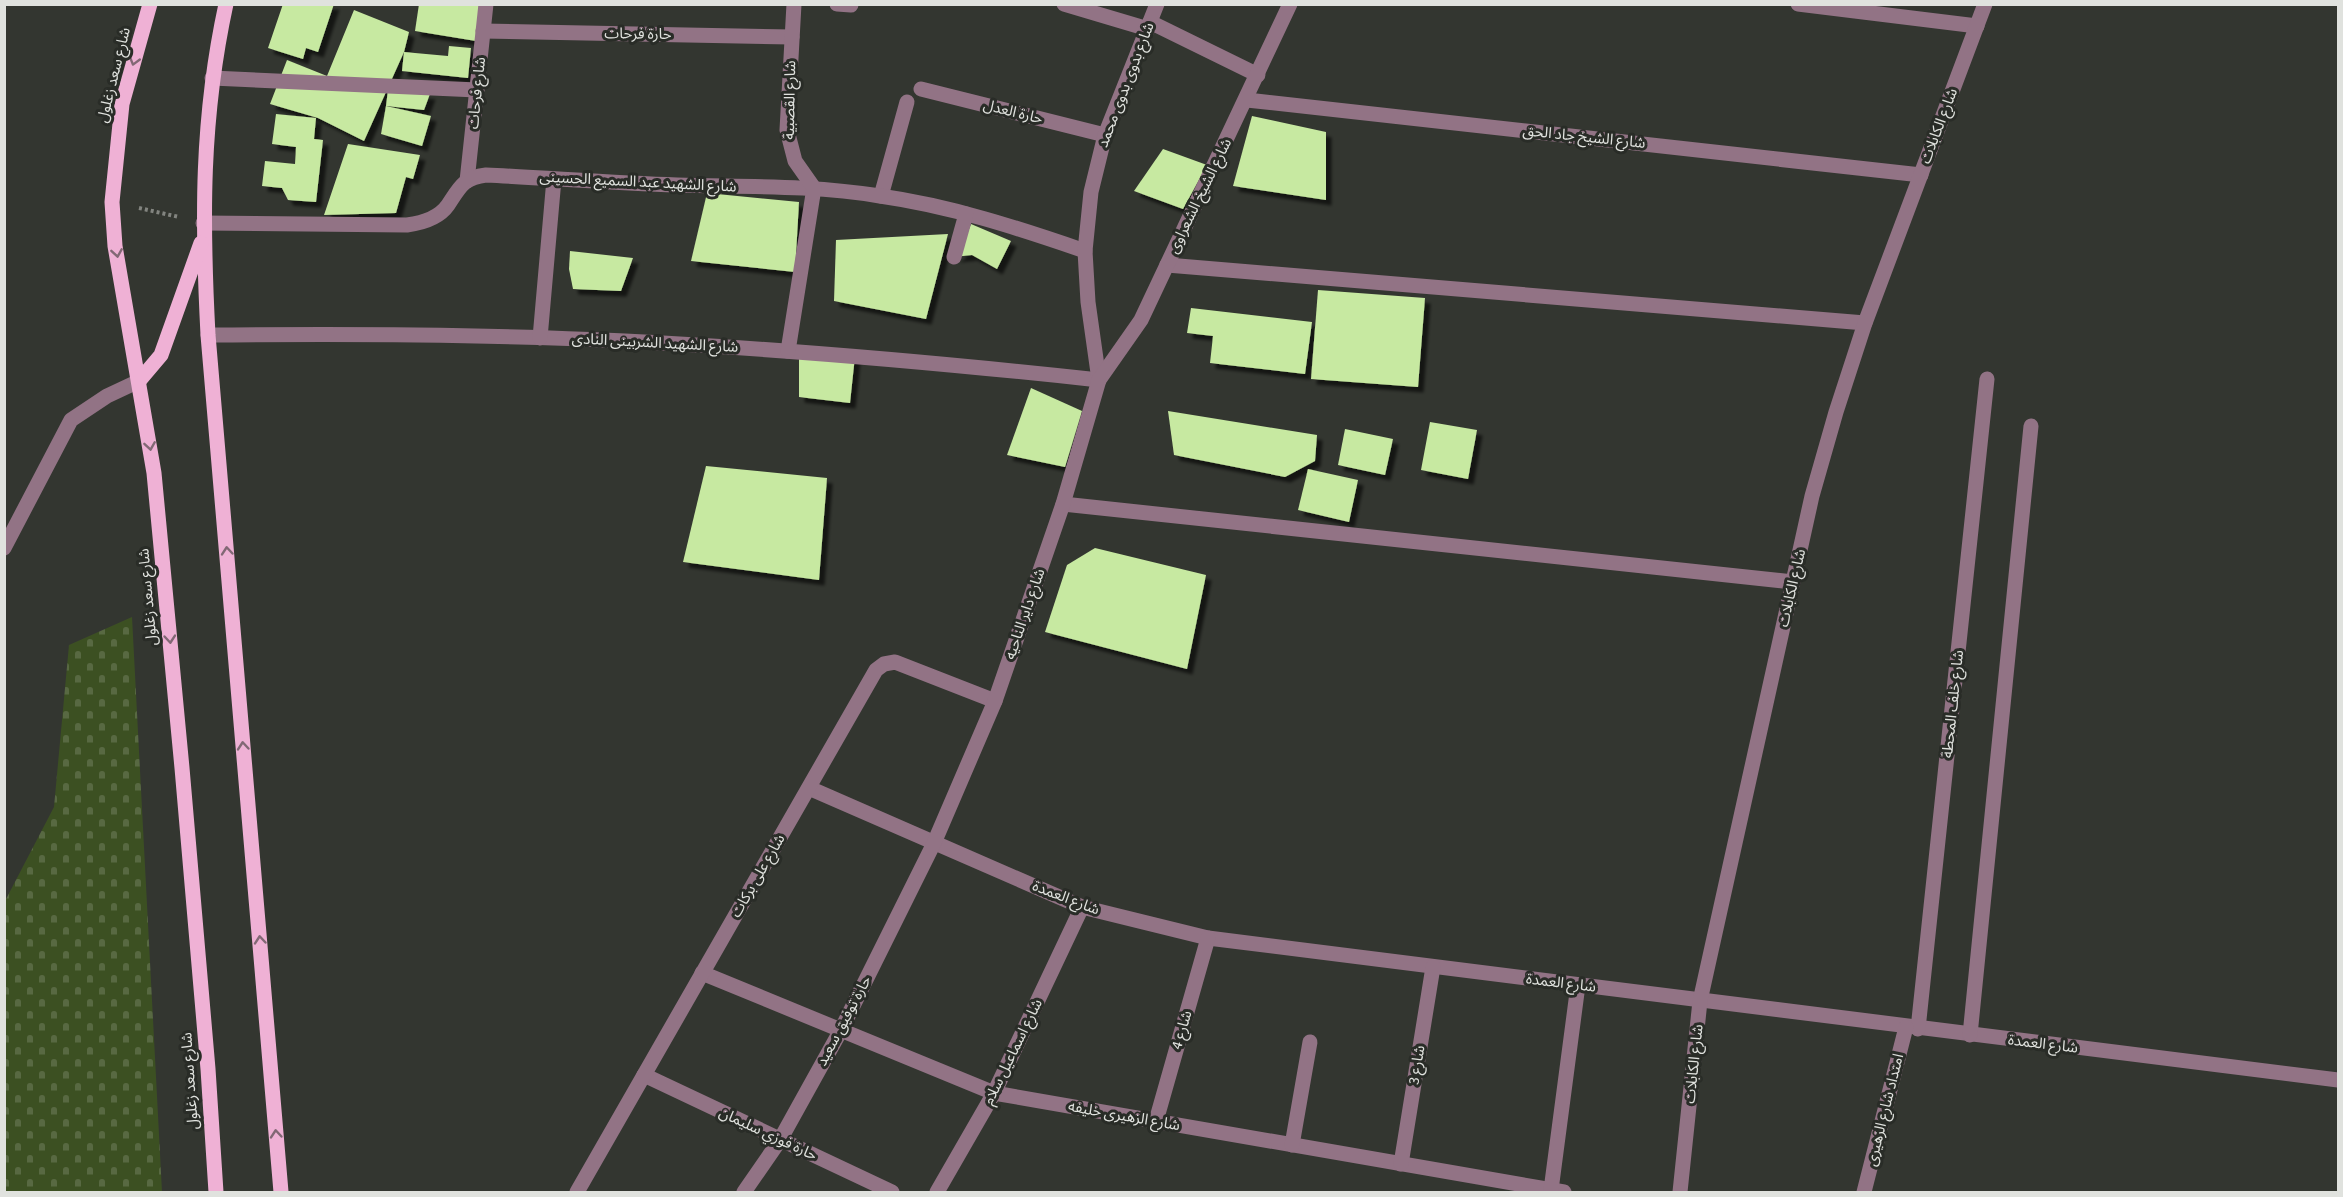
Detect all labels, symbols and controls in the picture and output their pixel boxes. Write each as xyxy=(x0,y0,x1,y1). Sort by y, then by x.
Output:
street label: شارع بدوى بدوى محمد xyxy=(1092,19,1161,151)
street label: حارة فرحات xyxy=(604,23,672,45)
street label: شارع سعد زغلول xyxy=(92,25,137,125)
one-way arrow xyxy=(129,55,141,66)
street label: شارع فرحات xyxy=(463,56,492,130)
street label: شارع القصبية xyxy=(779,60,802,140)
street label: شارع الكابلات xyxy=(1915,85,1964,167)
street label: حارة العدل xyxy=(981,94,1045,130)
street label: شارع الشيخ جاد الحق xyxy=(1521,120,1647,155)
street label: شارع الشيخ الشعراوى xyxy=(1163,135,1238,258)
street label: شارع الشهيد عبد السميع الحسينى xyxy=(539,166,737,199)
one-way arrow xyxy=(110,249,122,258)
street label: شارع الشهيد الشربينى النادى xyxy=(571,328,739,359)
one-way arrow xyxy=(143,441,155,450)
street label: شارع سعد زغلول xyxy=(133,547,164,646)
one-way arrow xyxy=(221,547,234,556)
street label: شارع الكابلات xyxy=(1773,547,1812,629)
street label: شارع داير الناحيه xyxy=(1000,565,1051,663)
one-way arrow xyxy=(163,635,176,644)
street label: شارع خلف المحطة xyxy=(1937,649,1970,759)
one-way arrow xyxy=(237,741,250,750)
street label: شارع على بركات xyxy=(726,830,791,922)
street label: شارع العمدة xyxy=(1029,876,1103,921)
one-way arrow xyxy=(254,935,267,944)
street label: شارع العمدة xyxy=(1525,968,1597,999)
street label: حارة توفيق سعيد xyxy=(811,972,877,1070)
street label: شارع اسماعيل سلام xyxy=(978,995,1049,1109)
street label: شارع 4 xyxy=(1166,1008,1199,1052)
street label: شارع الكابلات xyxy=(1679,1023,1710,1105)
street label: شارع العمدة xyxy=(2007,1029,2079,1060)
street label: شارع سعد زغلول xyxy=(176,1031,205,1130)
street label: شارع 3 xyxy=(1404,1044,1432,1086)
street label: امتداد شارع الزهيرى xyxy=(1861,1052,1910,1169)
street label: شارع الزهيرى خليفه xyxy=(1066,1096,1182,1137)
street label: حارة فوزي سليمان xyxy=(715,1102,821,1166)
one-way arrow xyxy=(270,1130,283,1139)

